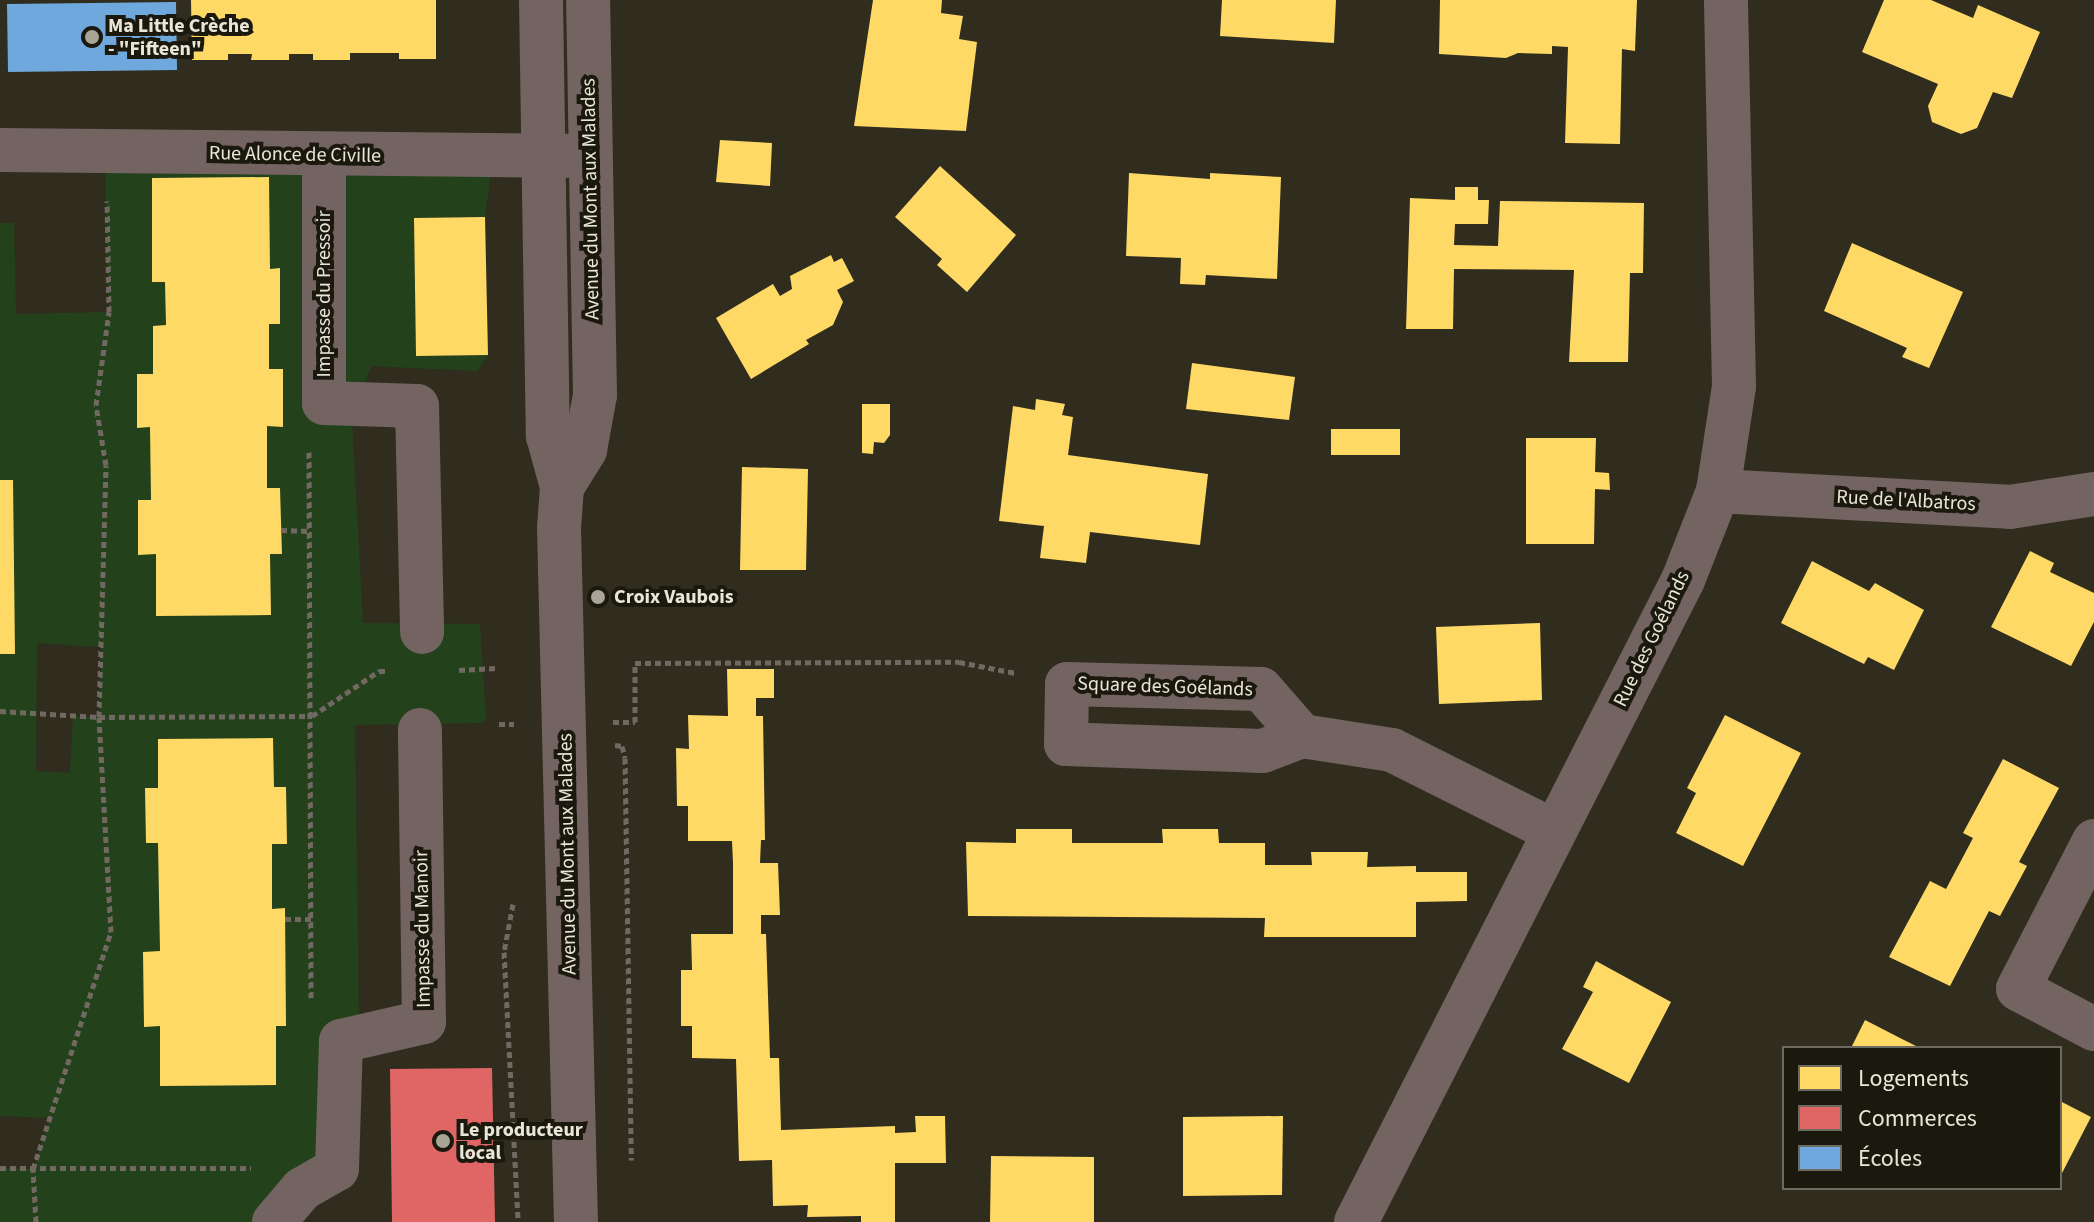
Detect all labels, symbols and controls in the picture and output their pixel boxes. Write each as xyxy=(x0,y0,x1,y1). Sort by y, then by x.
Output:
place label: Ma Little Crèche - "Fifteen" xyxy=(108,14,250,61)
marker: Ma Little Crèche - "Fifteen" xyxy=(83,28,101,46)
street label: Avenue du Mont aux Malades xyxy=(577,78,605,320)
street label: Rue Alonce de Civille xyxy=(209,141,381,169)
street label: Impasse du Pressoir xyxy=(312,211,336,377)
street label: Rue de l'Albatros xyxy=(1836,485,1976,517)
street label: Rue des Goélands xyxy=(1609,567,1695,711)
place label: Croix Vaubois xyxy=(614,585,734,609)
marker: Croix Vaubois xyxy=(589,588,607,606)
street label: Square des Goélands xyxy=(1077,672,1253,702)
street label: Avenue du Mont aux Malades xyxy=(554,733,582,975)
street label: Impasse du Manoir xyxy=(410,850,436,1008)
legend xyxy=(1782,1046,2062,1190)
text: Logements xyxy=(1858,1061,1969,1096)
text: Commerces xyxy=(1858,1101,1977,1136)
place label: Le producteur local xyxy=(459,1118,583,1165)
marker: Le producteur local xyxy=(434,1132,452,1150)
text: Écoles xyxy=(1858,1141,1922,1176)

